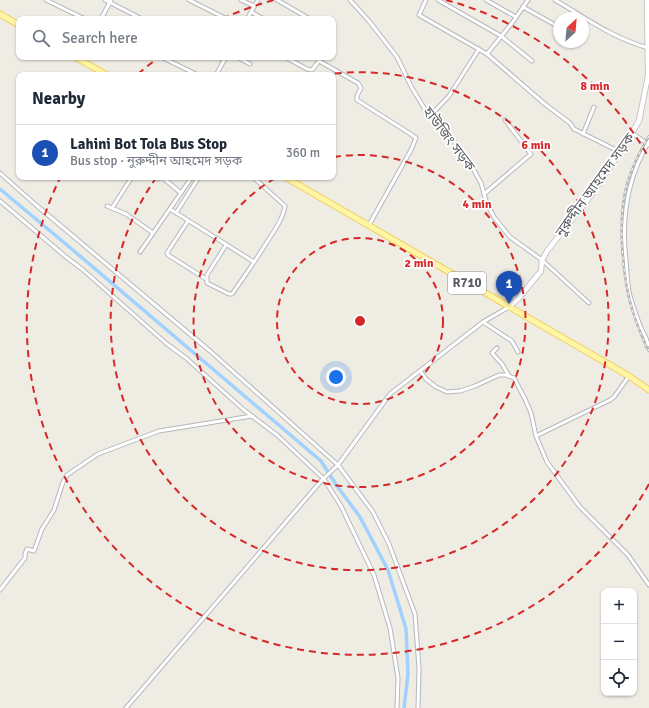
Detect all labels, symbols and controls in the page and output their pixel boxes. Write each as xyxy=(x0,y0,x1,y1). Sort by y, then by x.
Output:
north arrow xyxy=(553,12,589,48)
search box xyxy=(16,16,336,60)
icon: search xyxy=(30,27,52,49)
text: Search here xyxy=(62,29,138,47)
text: 8 min xyxy=(581,79,610,94)
text: Nearby xyxy=(32,88,85,109)
street label: হাউজিং সড়ক xyxy=(419,103,479,175)
street label: নুরুদ্দীন আহমেদ সড়ক xyxy=(551,129,639,241)
text: Lahini Bot Tola Bus Stop xyxy=(70,135,227,153)
text: 6 min xyxy=(522,138,551,153)
text: 1 xyxy=(41,145,49,161)
text: 360 m xyxy=(286,145,320,161)
text: Bus stop · নুরুদ্দীন আহমেদ সড়ক xyxy=(70,153,242,169)
text: 4 min xyxy=(463,197,492,212)
text: 2 min xyxy=(405,256,434,271)
pin: 1 xyxy=(496,271,522,304)
road number: R710 xyxy=(448,272,486,294)
centre of rings xyxy=(353,314,367,328)
your location xyxy=(326,367,346,387)
map controls xyxy=(601,588,637,696)
button: + xyxy=(601,588,637,624)
button: − xyxy=(601,624,637,660)
button: locate xyxy=(601,660,637,696)

